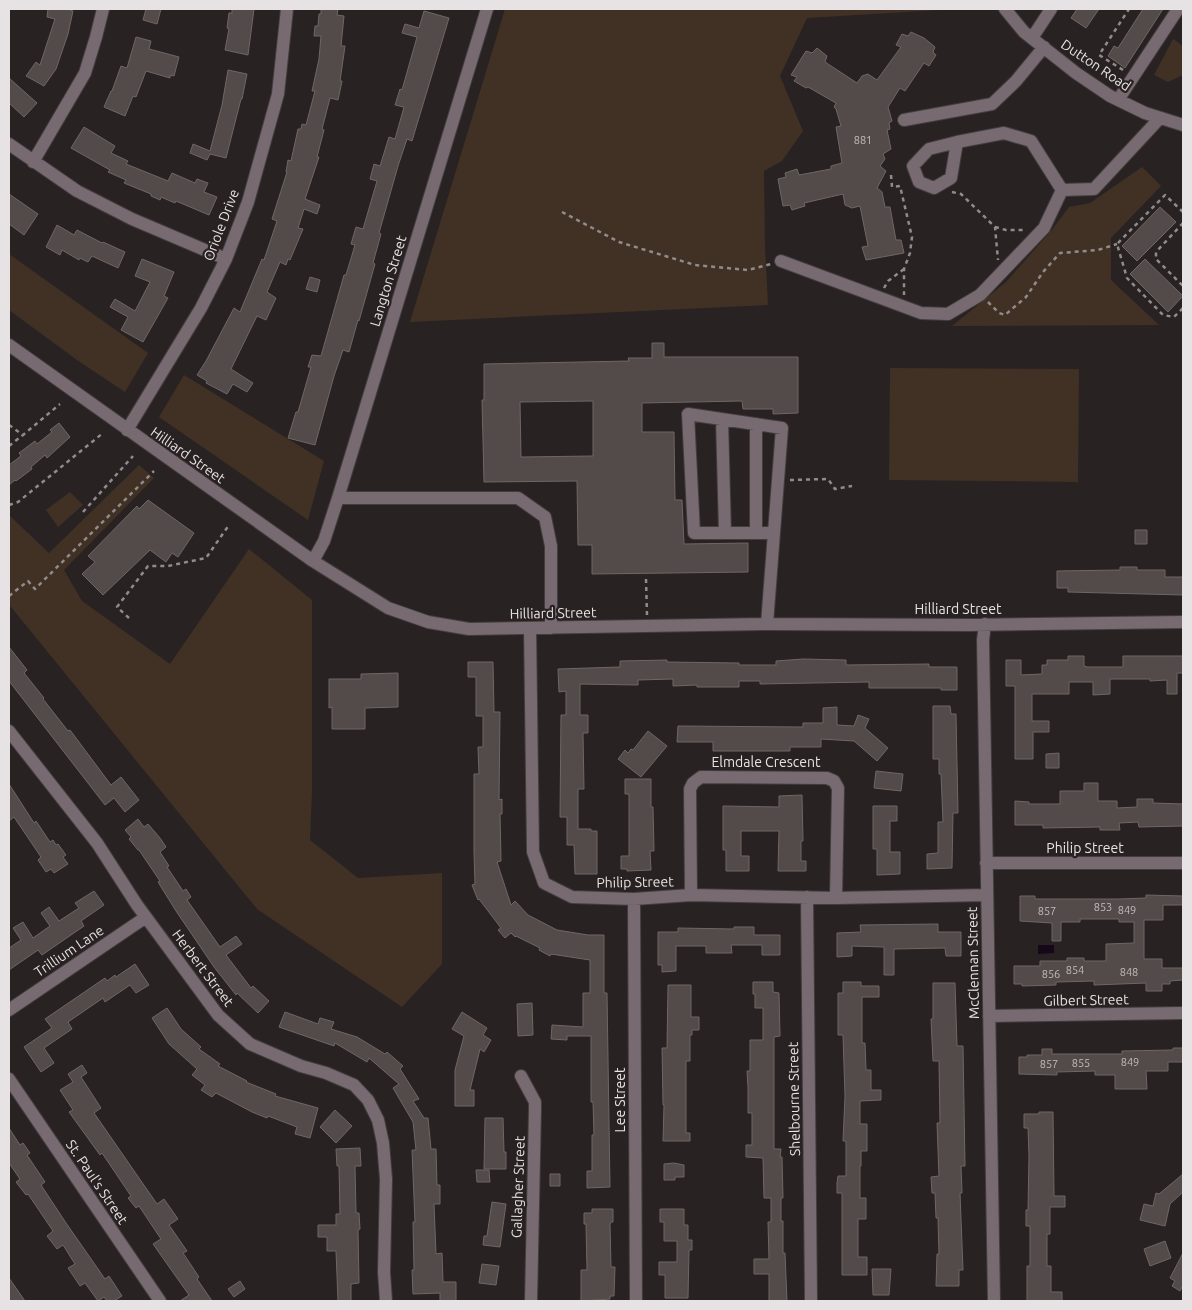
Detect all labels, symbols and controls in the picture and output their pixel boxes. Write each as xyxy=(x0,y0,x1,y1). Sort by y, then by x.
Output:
street label: Dutton Road xyxy=(1058,36,1134,94)
house number: 881 xyxy=(854,134,872,146)
street label: Oriole Drive xyxy=(200,187,242,263)
street label: Langton Street xyxy=(367,233,410,328)
street label: Hilliard Street xyxy=(148,424,229,487)
street label: Hilliard Street xyxy=(915,601,1002,617)
street label: Hilliard Street xyxy=(509,604,597,622)
street label: Elmdale Crescent xyxy=(712,754,821,770)
street label: Philip Street xyxy=(1046,840,1124,856)
street label: Philip Street xyxy=(596,873,674,891)
house number: 853 xyxy=(1094,901,1112,913)
house number: 849 xyxy=(1118,904,1136,916)
house number: 857 xyxy=(1038,905,1056,917)
street label: McClennan Street xyxy=(964,906,982,1019)
street label: Trillium Lane xyxy=(31,922,107,980)
street label: Herbert Street xyxy=(169,927,237,1010)
house number: 854 xyxy=(1066,964,1084,976)
house number: 848 xyxy=(1120,966,1138,978)
house number: 856 xyxy=(1042,968,1060,980)
street label: Gilbert Street xyxy=(1043,991,1129,1009)
street label: Shelbourne Street xyxy=(785,1041,803,1156)
house number: 849 xyxy=(1121,1056,1139,1068)
house number: 855 xyxy=(1072,1057,1090,1069)
house number: 857 xyxy=(1040,1058,1058,1070)
street label: Lee Street xyxy=(612,1067,628,1132)
street label: Gallagher Street xyxy=(508,1135,528,1238)
street label: St. Paul's Street xyxy=(63,1137,131,1228)

